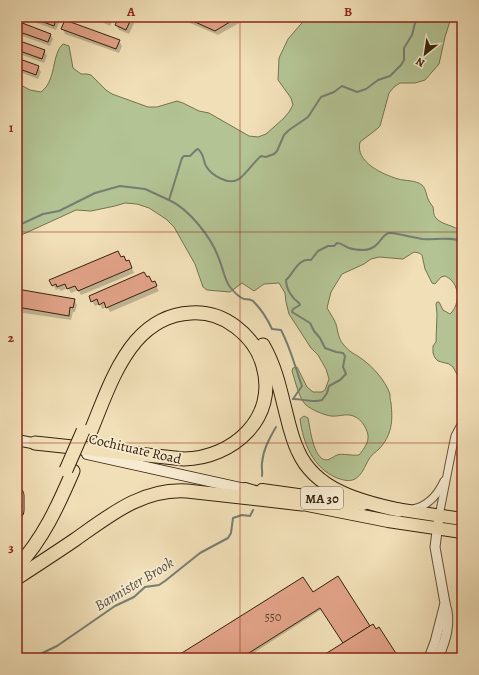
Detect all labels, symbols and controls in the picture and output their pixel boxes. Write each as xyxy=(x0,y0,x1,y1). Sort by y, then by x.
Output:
text: A xyxy=(126,3,136,20)
text: B xyxy=(344,3,352,20)
north arrow xyxy=(405,34,445,74)
text: N xyxy=(413,54,427,71)
text: 1 xyxy=(9,119,14,136)
text: 2 xyxy=(8,329,15,346)
street label: Cochituate Road xyxy=(87,429,184,469)
road number: MA 30 xyxy=(301,487,343,509)
text: 3 xyxy=(8,539,14,556)
water label: Bannister Brook xyxy=(91,552,177,615)
house number: 550 xyxy=(265,609,281,625)

